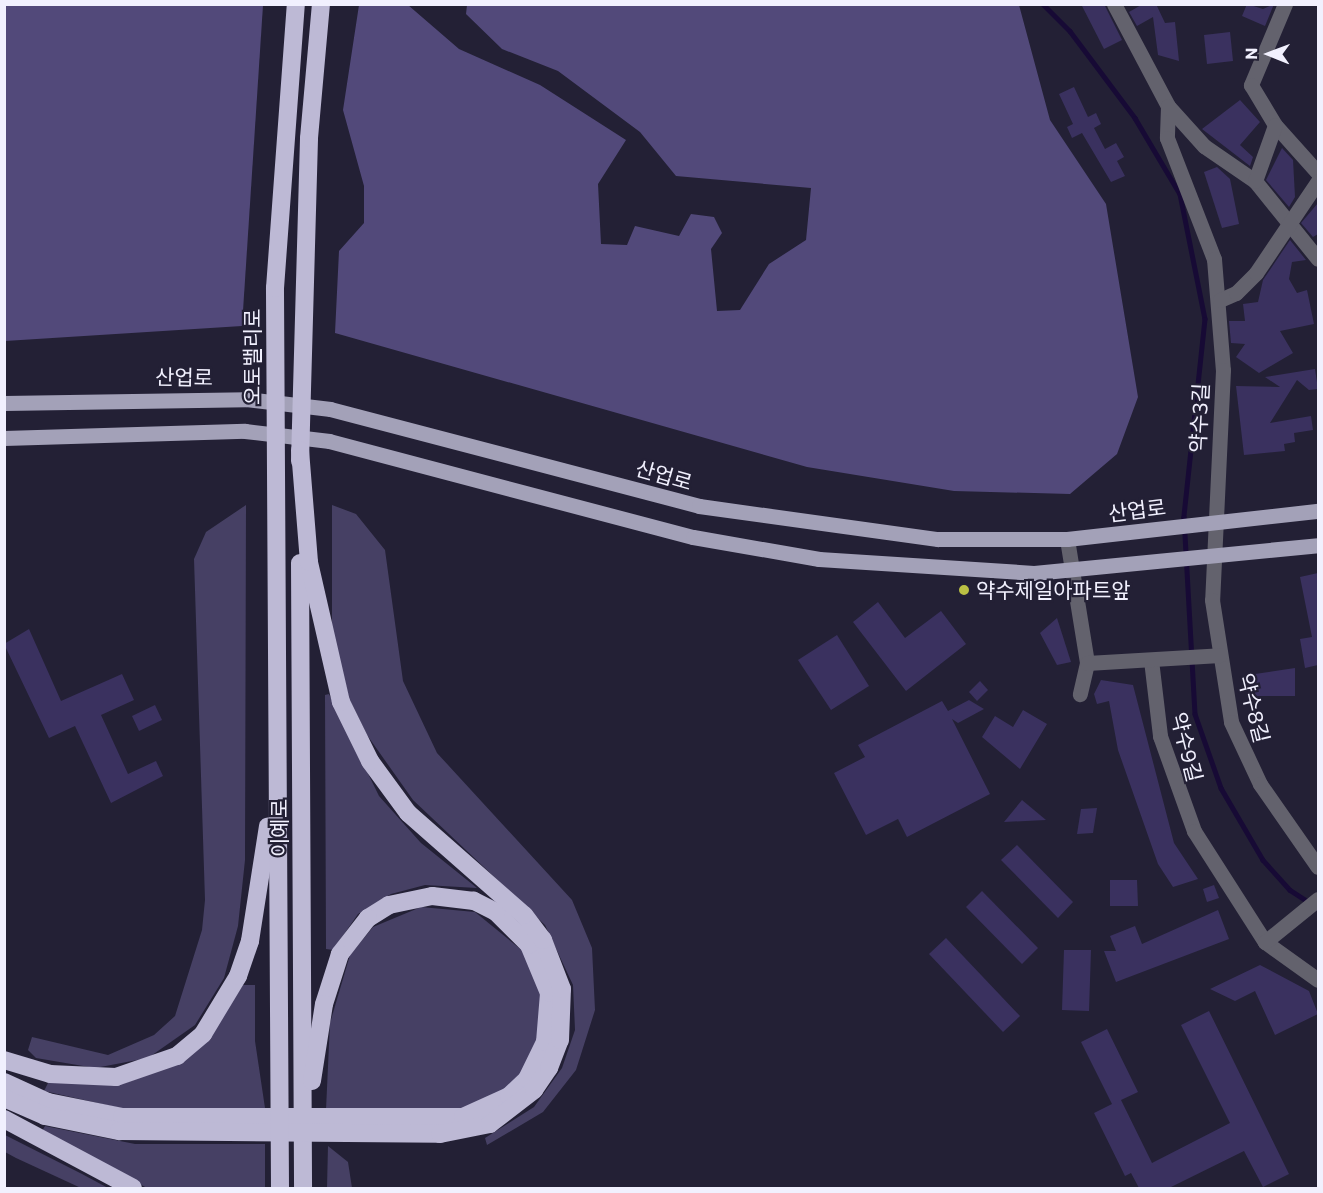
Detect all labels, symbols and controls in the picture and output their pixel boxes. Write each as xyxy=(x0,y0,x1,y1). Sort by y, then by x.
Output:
north arrow xyxy=(1239,24,1299,84)
text: N xyxy=(1241,48,1260,60)
street label: 오토밸리로 xyxy=(239,309,265,405)
street label: 산업로 xyxy=(155,364,213,390)
street label: 약수3길 xyxy=(1185,382,1213,454)
street label: 산업로 xyxy=(633,455,695,495)
street label: 산업로 xyxy=(1107,494,1167,526)
place label: 약수제일아파트앞 xyxy=(976,577,1131,603)
marker: 약수제일아파트앞 xyxy=(957,583,971,597)
street label: 약수8길 xyxy=(1233,671,1275,745)
street label: 약수9길 xyxy=(1166,710,1208,784)
street label: 이예로 xyxy=(266,799,292,857)

